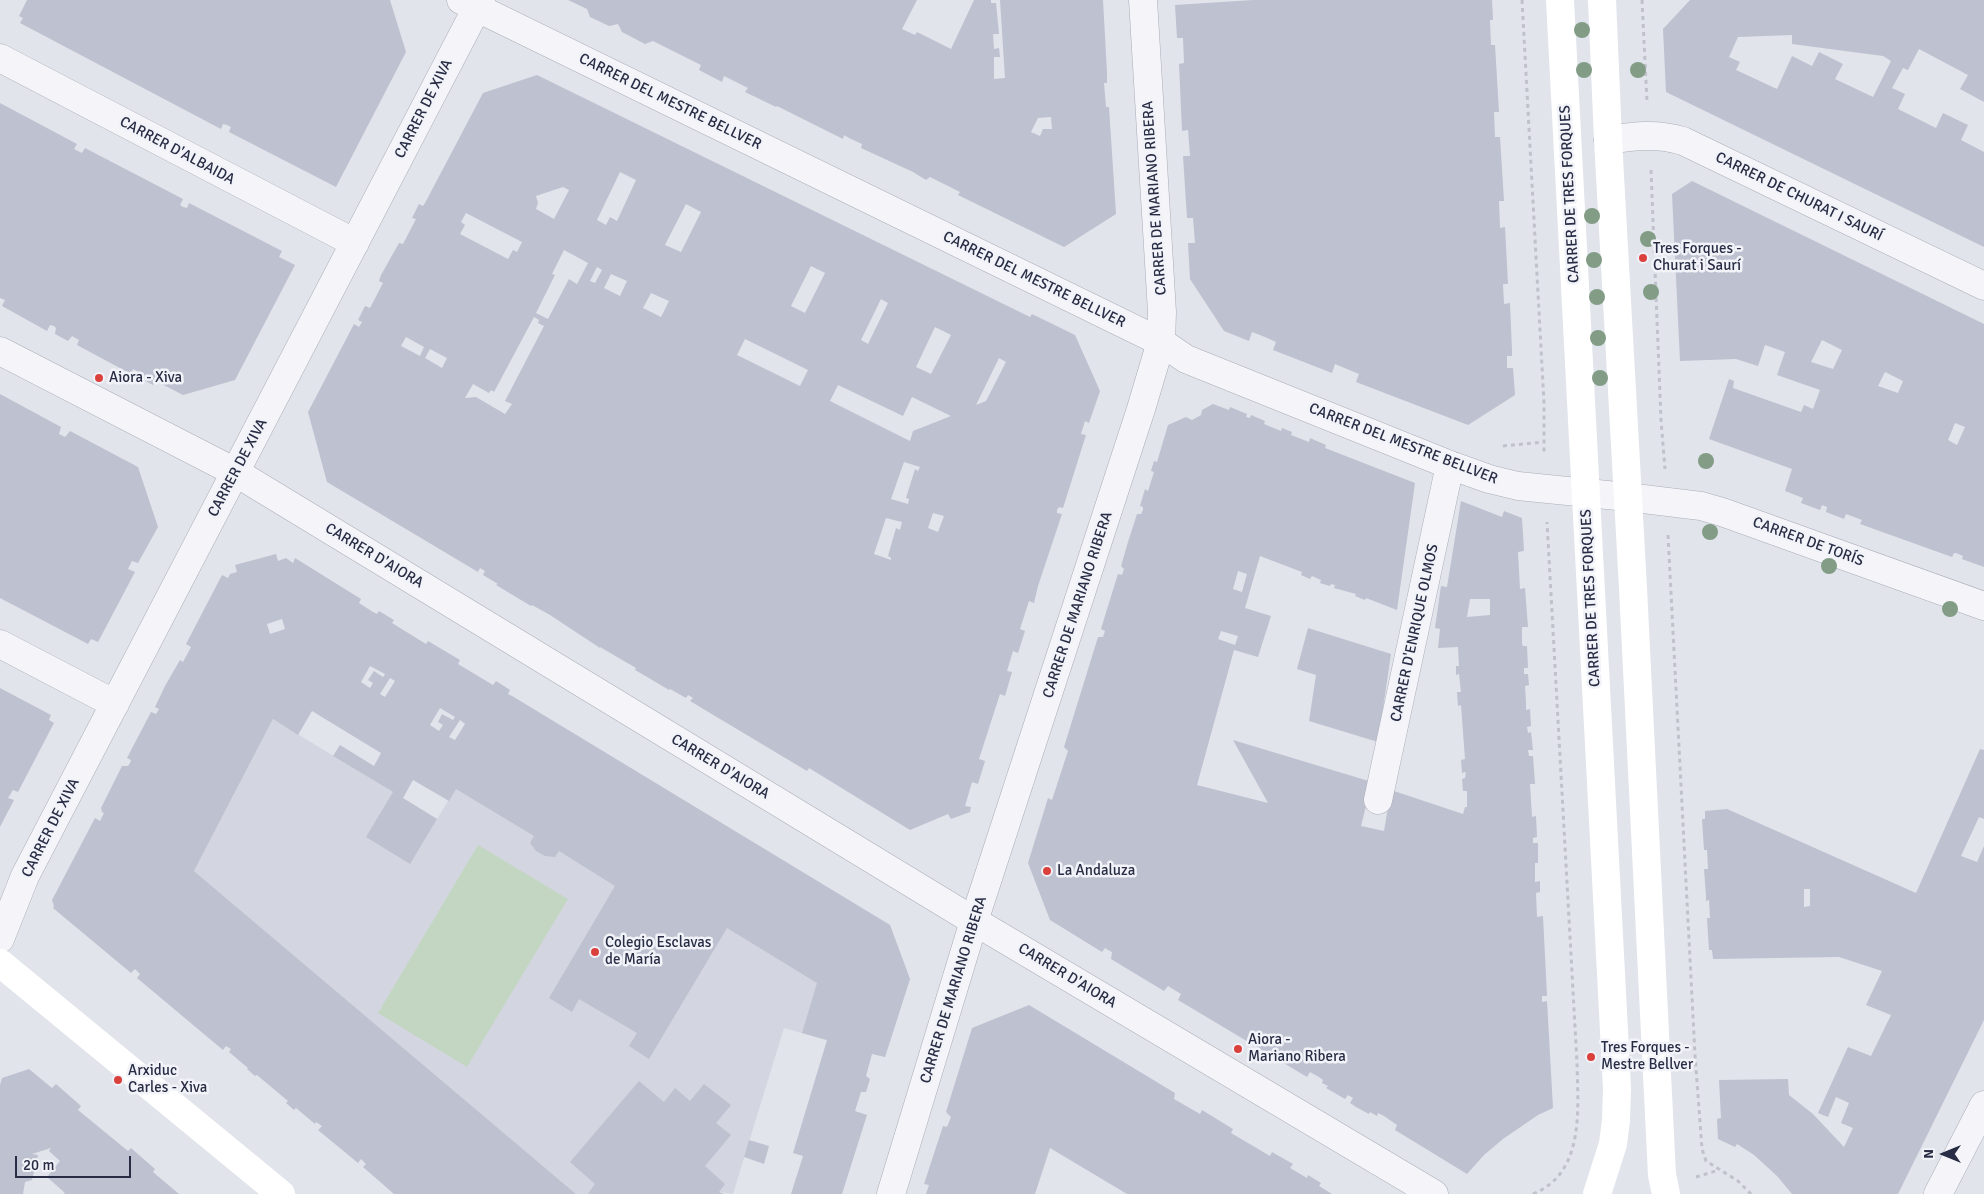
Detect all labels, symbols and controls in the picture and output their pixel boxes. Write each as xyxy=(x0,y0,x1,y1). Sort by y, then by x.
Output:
street label: CARRER DEL MESTRE BELLVER xyxy=(576,50,764,154)
street label: CARRER DE XIVA xyxy=(391,56,457,162)
street label: CARRER DE MARIANO RIBERA xyxy=(1139,100,1171,296)
street label: CARRER DE TRES FORQUES xyxy=(1556,105,1584,283)
street label: CARRER D'ALBAIDA xyxy=(116,113,238,189)
street label: CARRER DE CHURAT I SAURÍ xyxy=(1712,149,1886,245)
street label: CARRER DEL MESTRE BELLVER xyxy=(940,228,1128,332)
place label: Tres Forques - Churat i Saurí xyxy=(1653,240,1742,275)
marker: Tres Forques - Churat i Saurí xyxy=(1637,252,1649,264)
place label: Aiora - Xiva xyxy=(109,369,182,387)
marker: Aiora - Xiva xyxy=(93,372,105,384)
street label: CARRER DEL MESTRE BELLVER xyxy=(1306,400,1500,488)
street label: CARRER DE XIVA xyxy=(205,416,271,520)
street label: CARRER DE TRES FORQUES xyxy=(1577,509,1605,687)
street label: CARRER DE MARIANO RIBERA xyxy=(1039,510,1117,700)
street label: CARRER DE TORÍS xyxy=(1750,514,1866,570)
street label: CARRER D'AIORA xyxy=(322,520,426,592)
street label: CARRER D'ENRIQUE OLMOS xyxy=(1387,542,1443,724)
street label: CARRER D'AIORA xyxy=(668,731,772,803)
street label: CARRER DE XIVA xyxy=(18,775,84,881)
place label: La Andaluza xyxy=(1057,862,1135,880)
marker: La Andaluza xyxy=(1041,865,1053,877)
street label: CARRER DE MARIANO RIBERA xyxy=(917,894,991,1086)
place label: Colegio Esclavas de María xyxy=(605,934,711,969)
street label: CARRER D'AIORA xyxy=(1015,940,1119,1012)
marker: Colegio Esclavas de María xyxy=(589,946,601,958)
place label: Aiora - Mariano Ribera xyxy=(1248,1031,1346,1066)
place label: Tres Forques - Mestre Bellver xyxy=(1601,1039,1693,1074)
marker: Aiora - Mariano Ribera xyxy=(1232,1043,1244,1055)
marker: Tres Forques - Mestre Bellver xyxy=(1585,1051,1597,1063)
place label: Arxiduc Carles - Xiva xyxy=(128,1062,207,1097)
marker: Arxiduc Carles - Xiva xyxy=(112,1074,124,1086)
north arrow xyxy=(1919,1129,1969,1179)
scale bar xyxy=(18,1146,134,1178)
text: N xyxy=(1920,1149,1937,1159)
text: 20 m xyxy=(23,1156,54,1174)

